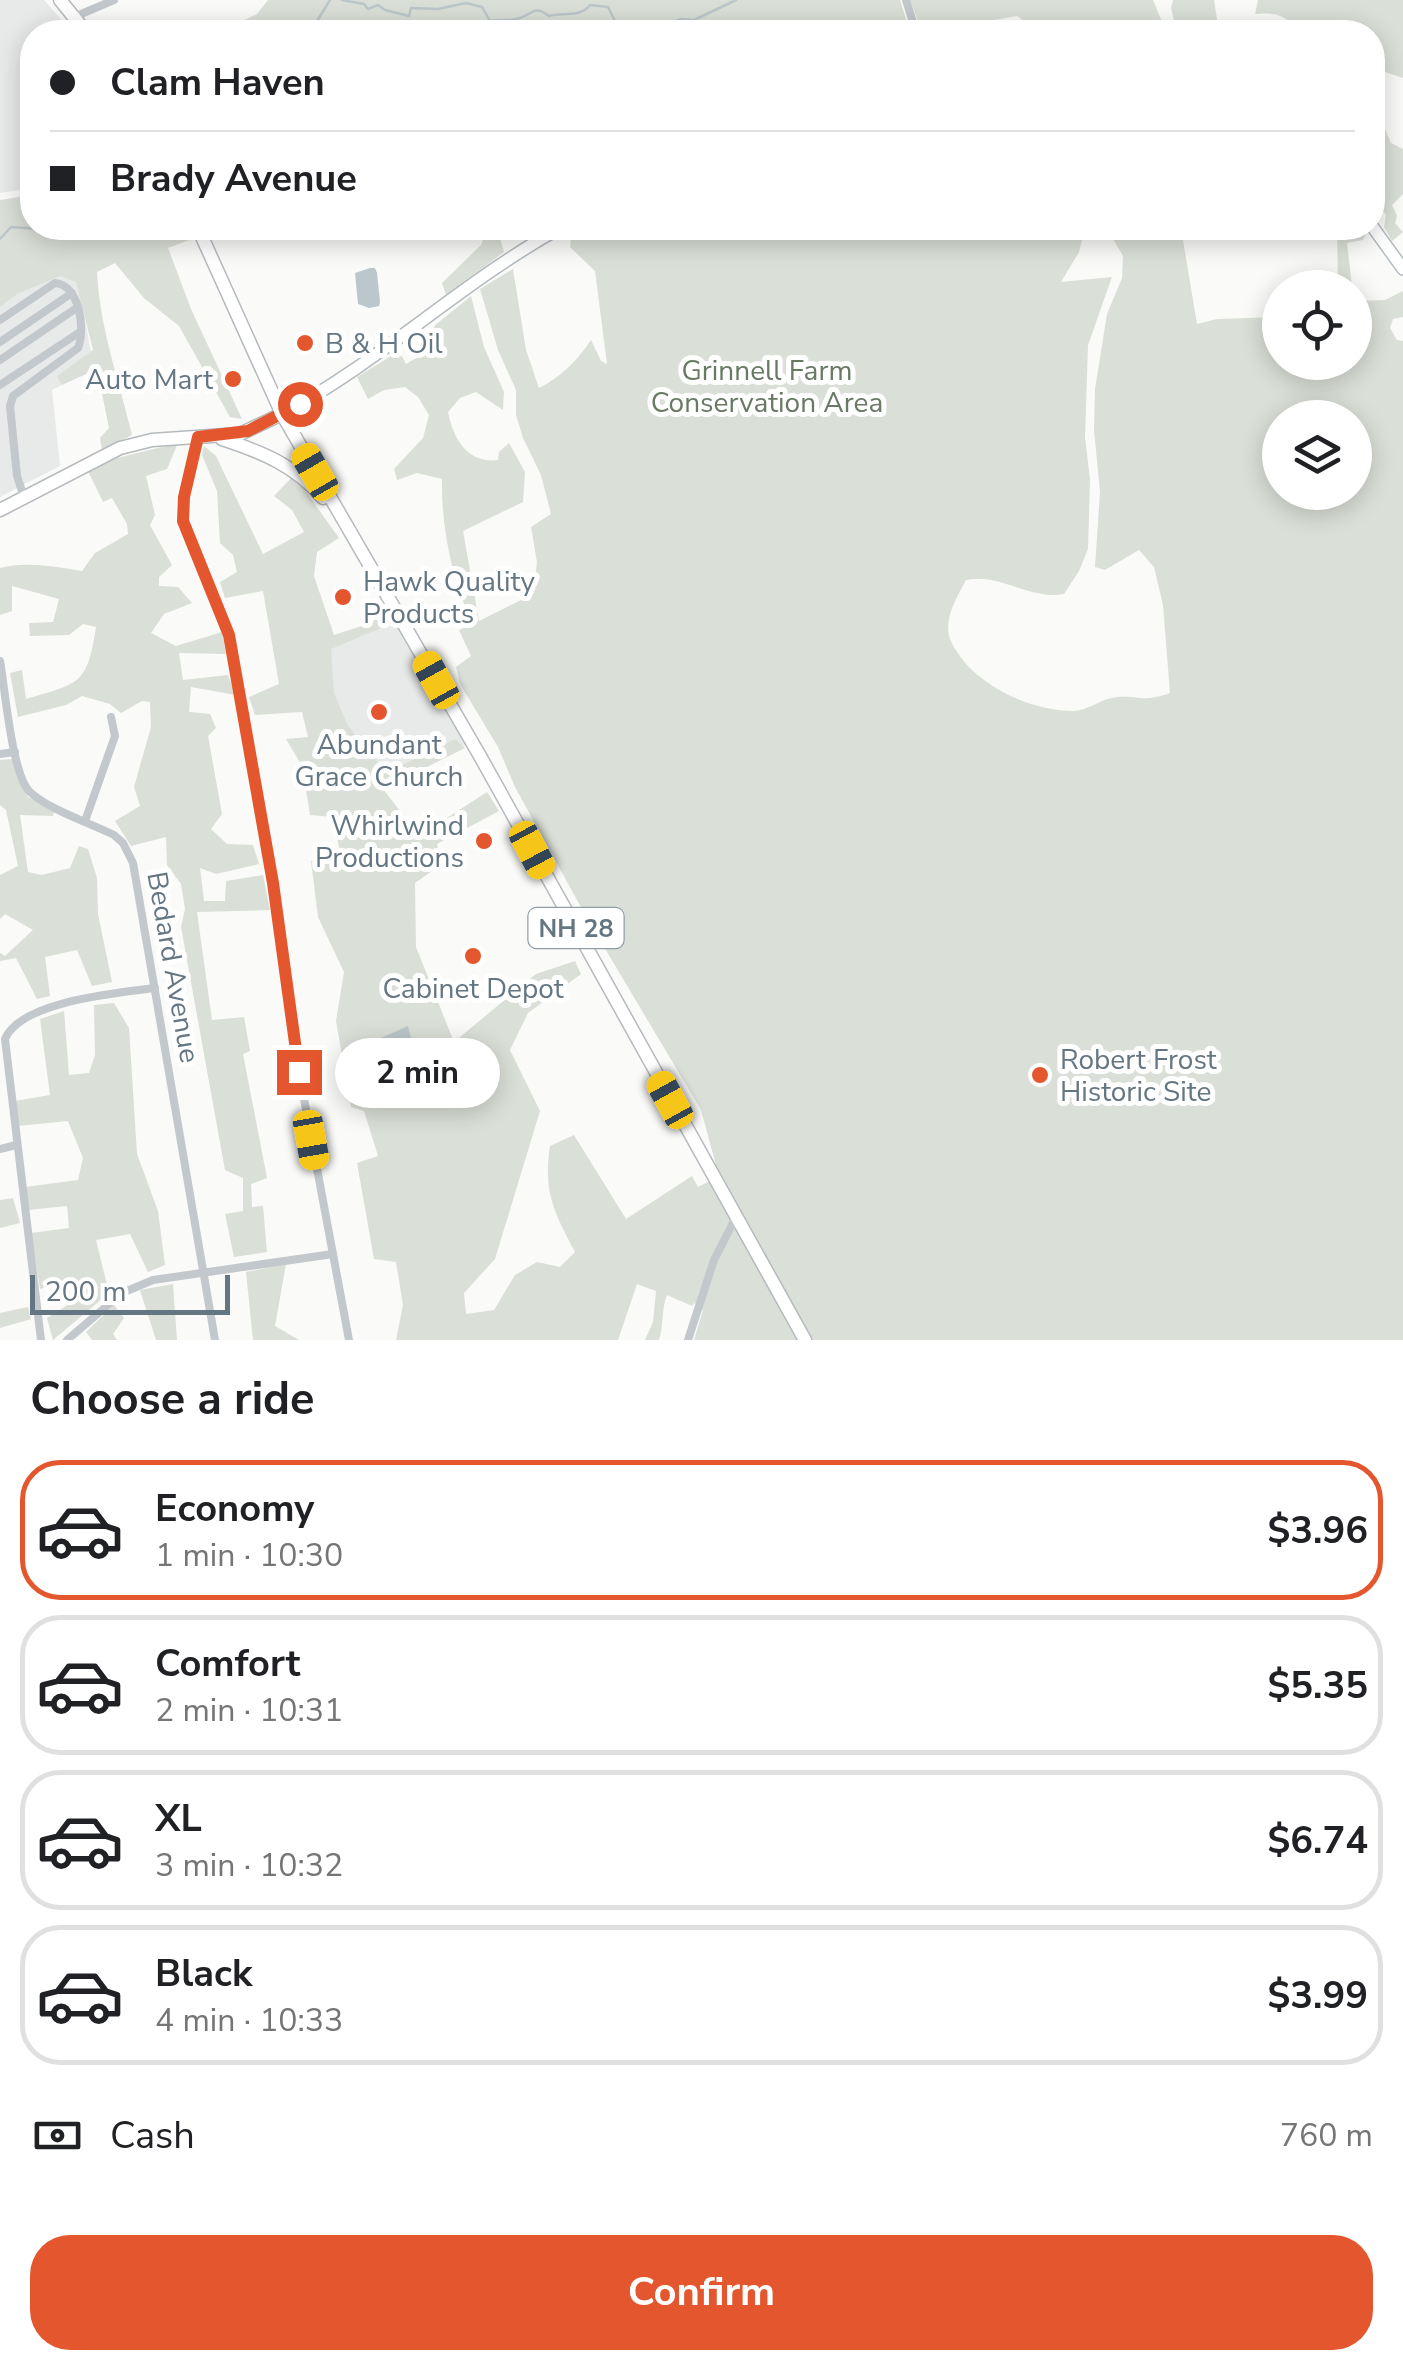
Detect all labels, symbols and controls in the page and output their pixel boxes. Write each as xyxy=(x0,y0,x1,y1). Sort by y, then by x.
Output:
text: Clam Haven xyxy=(110,57,325,108)
text: Brady Avenue xyxy=(110,153,357,204)
map controls xyxy=(1262,270,1372,510)
button: locate xyxy=(1262,270,1372,380)
place label: B & H Oil xyxy=(325,325,443,363)
marker: B & H Oil xyxy=(294,332,316,354)
park label: Grinnell Farm Conservation Area xyxy=(651,352,883,422)
place label: Auto Mart xyxy=(85,361,213,399)
marker: Auto Mart xyxy=(222,368,244,390)
route start xyxy=(278,382,323,427)
button: layers xyxy=(1262,400,1372,510)
car xyxy=(287,439,343,505)
place label: Hawk Quality Products xyxy=(363,563,536,633)
marker: Hawk Quality Products xyxy=(332,586,354,608)
car xyxy=(408,646,464,714)
marker: Abundant Grace Church xyxy=(368,701,390,723)
place label: Abundant Grace Church xyxy=(295,726,464,796)
place label: Whirlwind Productions xyxy=(315,807,464,877)
car xyxy=(505,816,559,884)
marker: Whirlwind Productions xyxy=(473,830,495,852)
street label: Bedard Avenue xyxy=(137,869,209,1066)
road number: NH 28 xyxy=(528,908,624,948)
marker: Cabinet Depot xyxy=(462,945,484,967)
place label: Cabinet Depot xyxy=(382,970,564,1008)
callout: 2 min xyxy=(334,1037,499,1107)
place label: Robert Frost Historic Site xyxy=(1060,1041,1217,1111)
route end xyxy=(277,1050,322,1095)
text: 2 min xyxy=(376,1051,459,1094)
marker: Robert Frost Historic Site xyxy=(1029,1064,1051,1086)
car xyxy=(642,1066,698,1134)
car xyxy=(291,1108,331,1172)
scale bar xyxy=(30,1270,230,1314)
text: 200 m xyxy=(45,1273,127,1311)
text: Choose a ride xyxy=(30,1369,315,1430)
text: Economy xyxy=(155,1483,314,1534)
icon: car xyxy=(35,1485,125,1575)
text: $3.96 xyxy=(1267,1505,1368,1556)
text: 1 min · 10:30 xyxy=(155,1534,343,1577)
text: Comfort xyxy=(155,1638,300,1689)
icon: car xyxy=(35,1640,125,1730)
text: $5.35 xyxy=(1267,1660,1368,1711)
text: 2 min · 10:31 xyxy=(155,1689,343,1732)
text: XL xyxy=(155,1793,202,1844)
icon: car xyxy=(35,1795,125,1885)
text: $6.74 xyxy=(1267,1815,1368,1866)
text: 3 min · 10:32 xyxy=(155,1844,343,1887)
text: Black xyxy=(155,1948,252,1999)
icon: car xyxy=(35,1950,125,2040)
text: $3.99 xyxy=(1267,1970,1368,2021)
text: 4 min · 10:33 xyxy=(155,1999,343,2042)
icon: cash xyxy=(30,2108,85,2163)
text: Cash xyxy=(110,2110,195,2161)
text: 760 m xyxy=(1280,2114,1373,2157)
button: Confirm xyxy=(30,2235,1373,2350)

